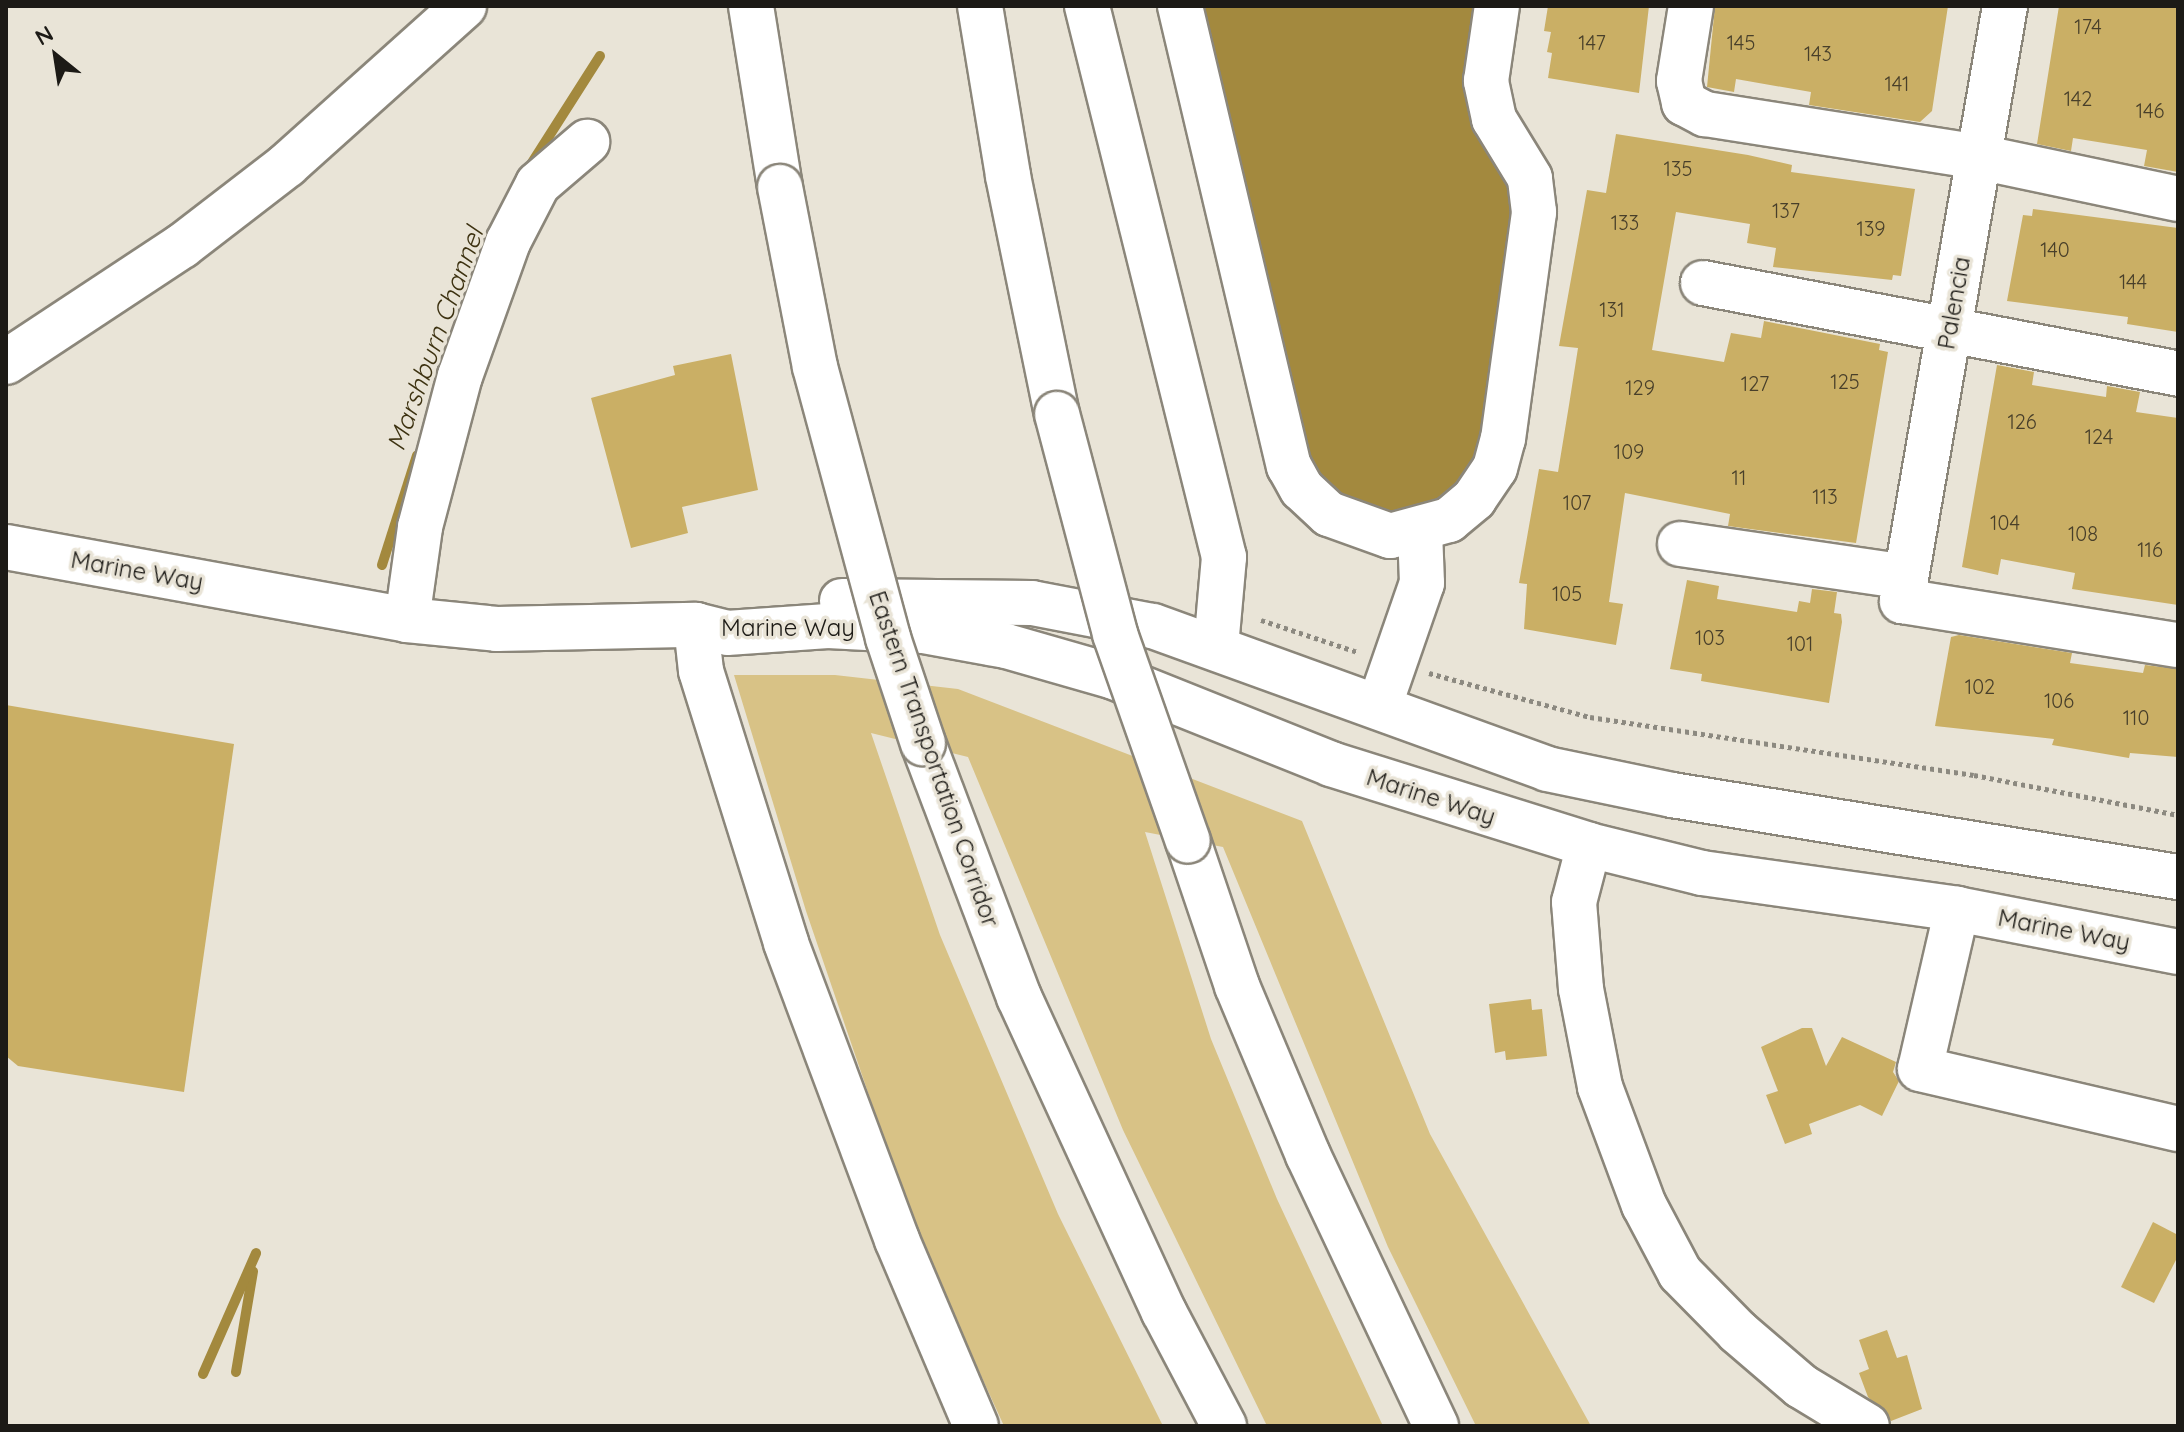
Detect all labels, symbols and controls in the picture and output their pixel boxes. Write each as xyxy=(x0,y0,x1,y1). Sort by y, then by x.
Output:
house number: 174 xyxy=(2074,14,2102,38)
north arrow xyxy=(16,16,96,96)
text: N xyxy=(30,19,58,51)
house number: 147 xyxy=(1578,30,1606,54)
house number: 145 xyxy=(1727,30,1755,54)
house number: 143 xyxy=(1804,41,1832,65)
house number: 141 xyxy=(1885,71,1909,95)
house number: 142 xyxy=(2064,86,2092,110)
house number: 146 xyxy=(2136,98,2164,122)
house number: 135 xyxy=(1664,156,1692,180)
house number: 137 xyxy=(1772,198,1800,222)
house number: 133 xyxy=(1611,210,1639,234)
house number: 139 xyxy=(1856,216,1886,240)
water label: Marshburn Channel xyxy=(380,223,490,455)
house number: 140 xyxy=(2040,237,2070,261)
street label: Palencia xyxy=(1932,254,1976,352)
house number: 144 xyxy=(2119,269,2147,293)
house number: 131 xyxy=(1599,297,1625,321)
house number: 125 xyxy=(1830,369,1860,393)
house number: 127 xyxy=(1741,371,1769,395)
house number: 129 xyxy=(1625,375,1655,399)
house number: 126 xyxy=(2007,409,2037,433)
house number: 124 xyxy=(2085,424,2113,448)
house number: 109 xyxy=(1614,439,1644,463)
house number: 11 xyxy=(1732,465,1746,489)
house number: 113 xyxy=(1812,484,1838,508)
house number: 107 xyxy=(1563,490,1591,514)
house number: 104 xyxy=(1990,510,2020,534)
house number: 108 xyxy=(2068,521,2098,545)
house number: 116 xyxy=(2137,537,2163,561)
street label: Marine Way xyxy=(69,545,205,597)
house number: 105 xyxy=(1552,581,1582,605)
street label: Eastern Transportation Corridor xyxy=(863,587,1005,931)
street label: Marine Way xyxy=(721,614,855,642)
house number: 103 xyxy=(1695,625,1725,649)
house number: 101 xyxy=(1787,631,1813,655)
house number: 102 xyxy=(1965,674,1995,698)
house number: 106 xyxy=(2044,688,2074,712)
house number: 110 xyxy=(2123,705,2149,729)
street label: Marine Way xyxy=(1363,763,1499,831)
street label: Marine Way xyxy=(1996,903,2132,957)

